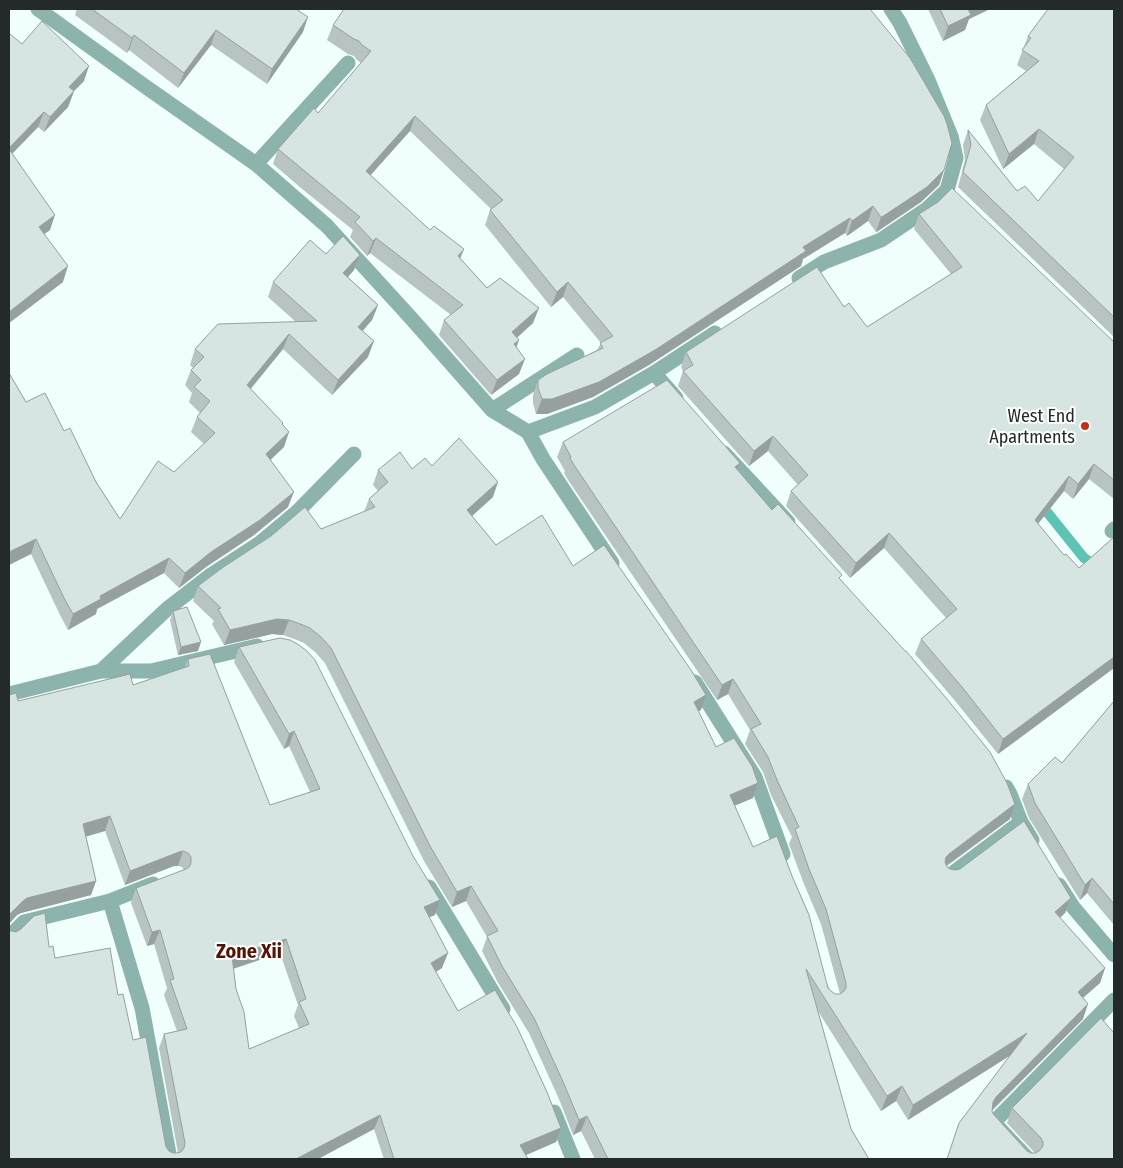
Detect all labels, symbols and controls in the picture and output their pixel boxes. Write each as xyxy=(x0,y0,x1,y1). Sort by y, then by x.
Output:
place label: West End Apartments xyxy=(989,405,1075,448)
marker: West End Apartments xyxy=(1079,420,1091,432)
district label: Zone Xii xyxy=(216,939,282,963)

